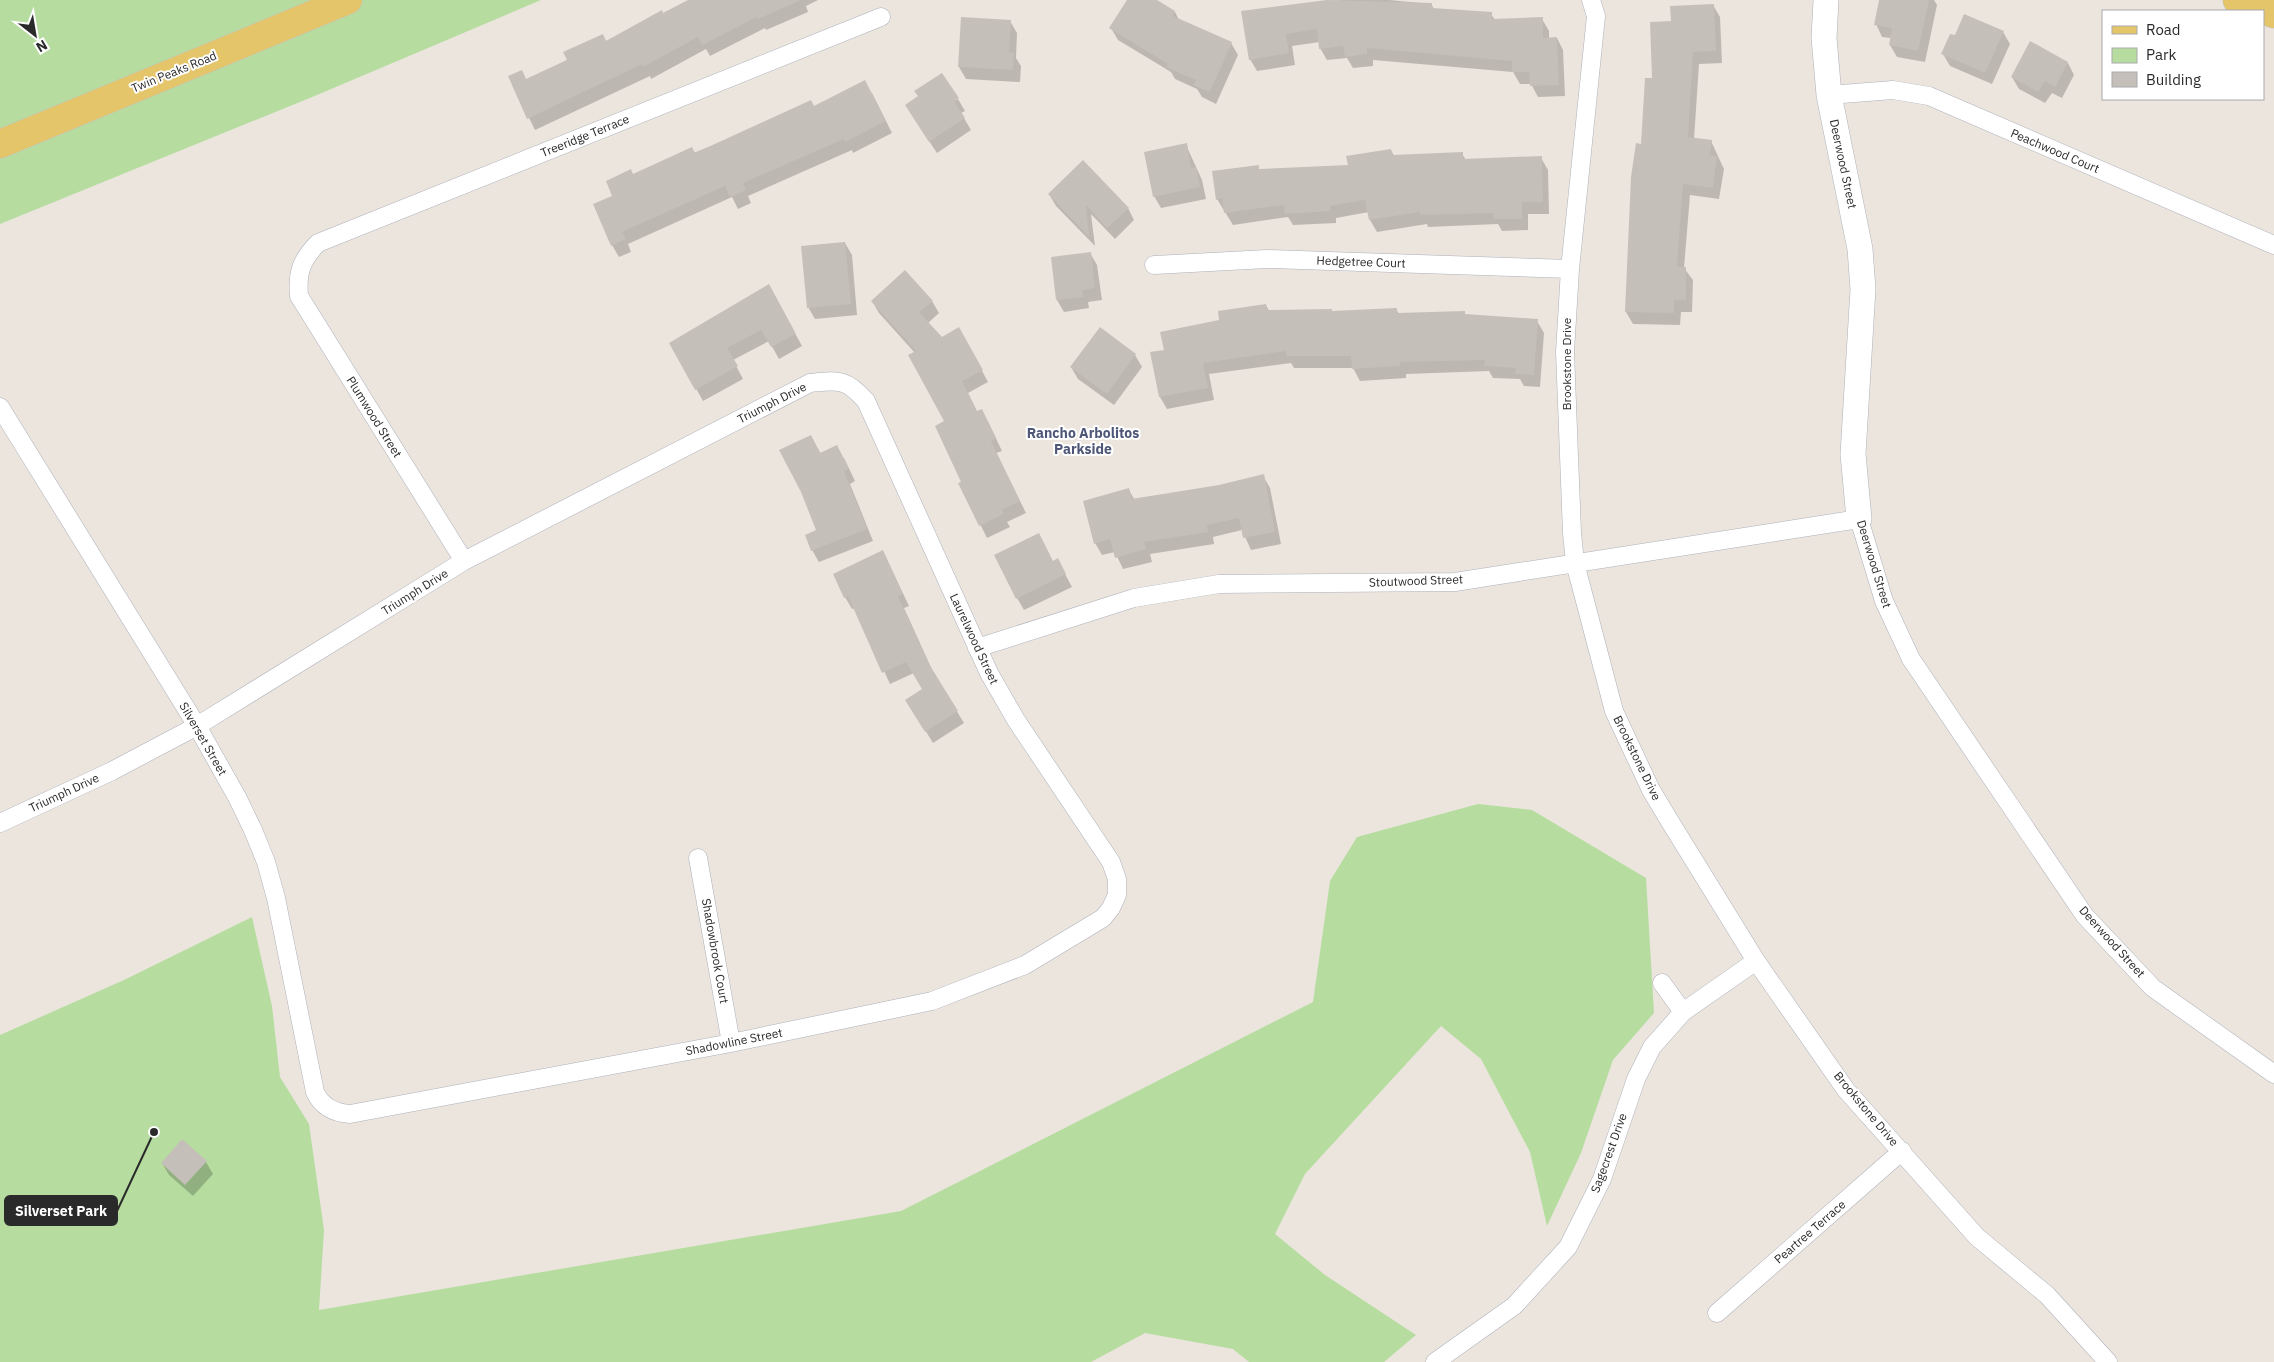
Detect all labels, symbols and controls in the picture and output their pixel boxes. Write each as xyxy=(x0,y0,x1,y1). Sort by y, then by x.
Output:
north arrow xyxy=(10,10,60,60)
legend xyxy=(2102,10,2264,100)
text: Road xyxy=(2146,20,2181,39)
text: N xyxy=(33,36,51,56)
text: Park xyxy=(2146,45,2176,64)
street label: Twin Peaks Road xyxy=(129,48,219,95)
text: Building xyxy=(2146,70,2201,89)
street label: Treeridge Terrace xyxy=(538,111,632,160)
street label: Deerwood Street xyxy=(1827,118,1860,210)
street label: Peachwood Court xyxy=(2009,125,2102,176)
street label: Hedgetree Court xyxy=(1316,252,1406,271)
street label: Brookstone Drive xyxy=(1559,317,1574,410)
street label: Plumwood Street xyxy=(343,373,405,460)
street label: Triumph Drive xyxy=(735,379,809,426)
district label: Rancho Arbolitos Parkside xyxy=(1027,424,1139,458)
street label: Deerwood Street xyxy=(1854,518,1895,610)
street label: Triumph Drive xyxy=(379,565,451,618)
street label: Stoutwood Street xyxy=(1369,571,1463,590)
street label: Laurelwood Street xyxy=(947,591,1002,687)
street label: Silverset Street xyxy=(176,699,231,778)
street label: Brookstone Drive xyxy=(1610,713,1665,803)
street label: Triumph Drive xyxy=(26,770,102,815)
street label: Shadowbrook Court xyxy=(699,897,732,1005)
street label: Deerwood Street xyxy=(2076,903,2148,980)
street label: Shadowline Street xyxy=(684,1025,784,1058)
street label: Brookstone Drive xyxy=(1831,1068,1902,1149)
street label: Sagecrest Drive xyxy=(1587,1110,1630,1195)
callout: Silverset Park xyxy=(5,1196,117,1225)
street label: Peartree Terrace xyxy=(1771,1196,1849,1267)
text: Silverset Park xyxy=(15,1202,108,1220)

